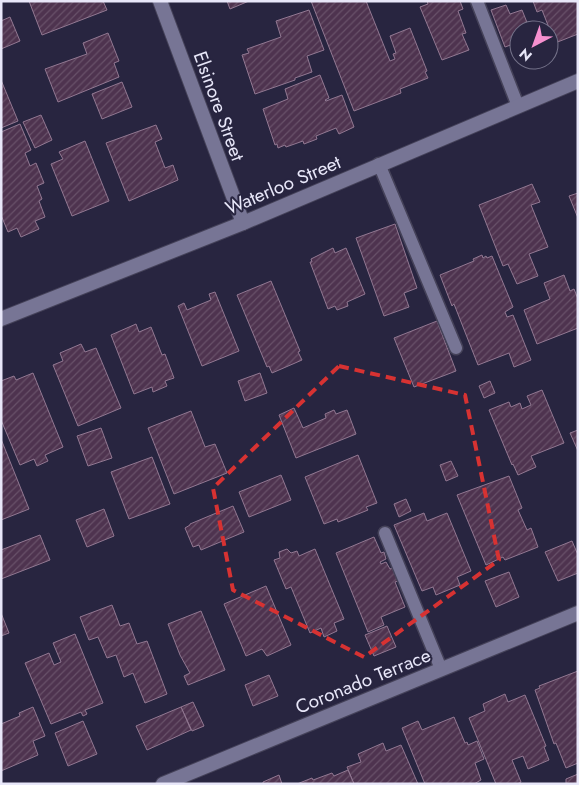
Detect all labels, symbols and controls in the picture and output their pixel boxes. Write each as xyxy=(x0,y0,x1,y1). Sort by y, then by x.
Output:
north arrow xyxy=(509,20,559,70)
text: N xyxy=(515,44,536,66)
street label: Elsinore Street xyxy=(187,47,251,165)
street label: Waterloo Street xyxy=(221,148,345,221)
street label: Coronado Terrace xyxy=(291,641,435,720)

